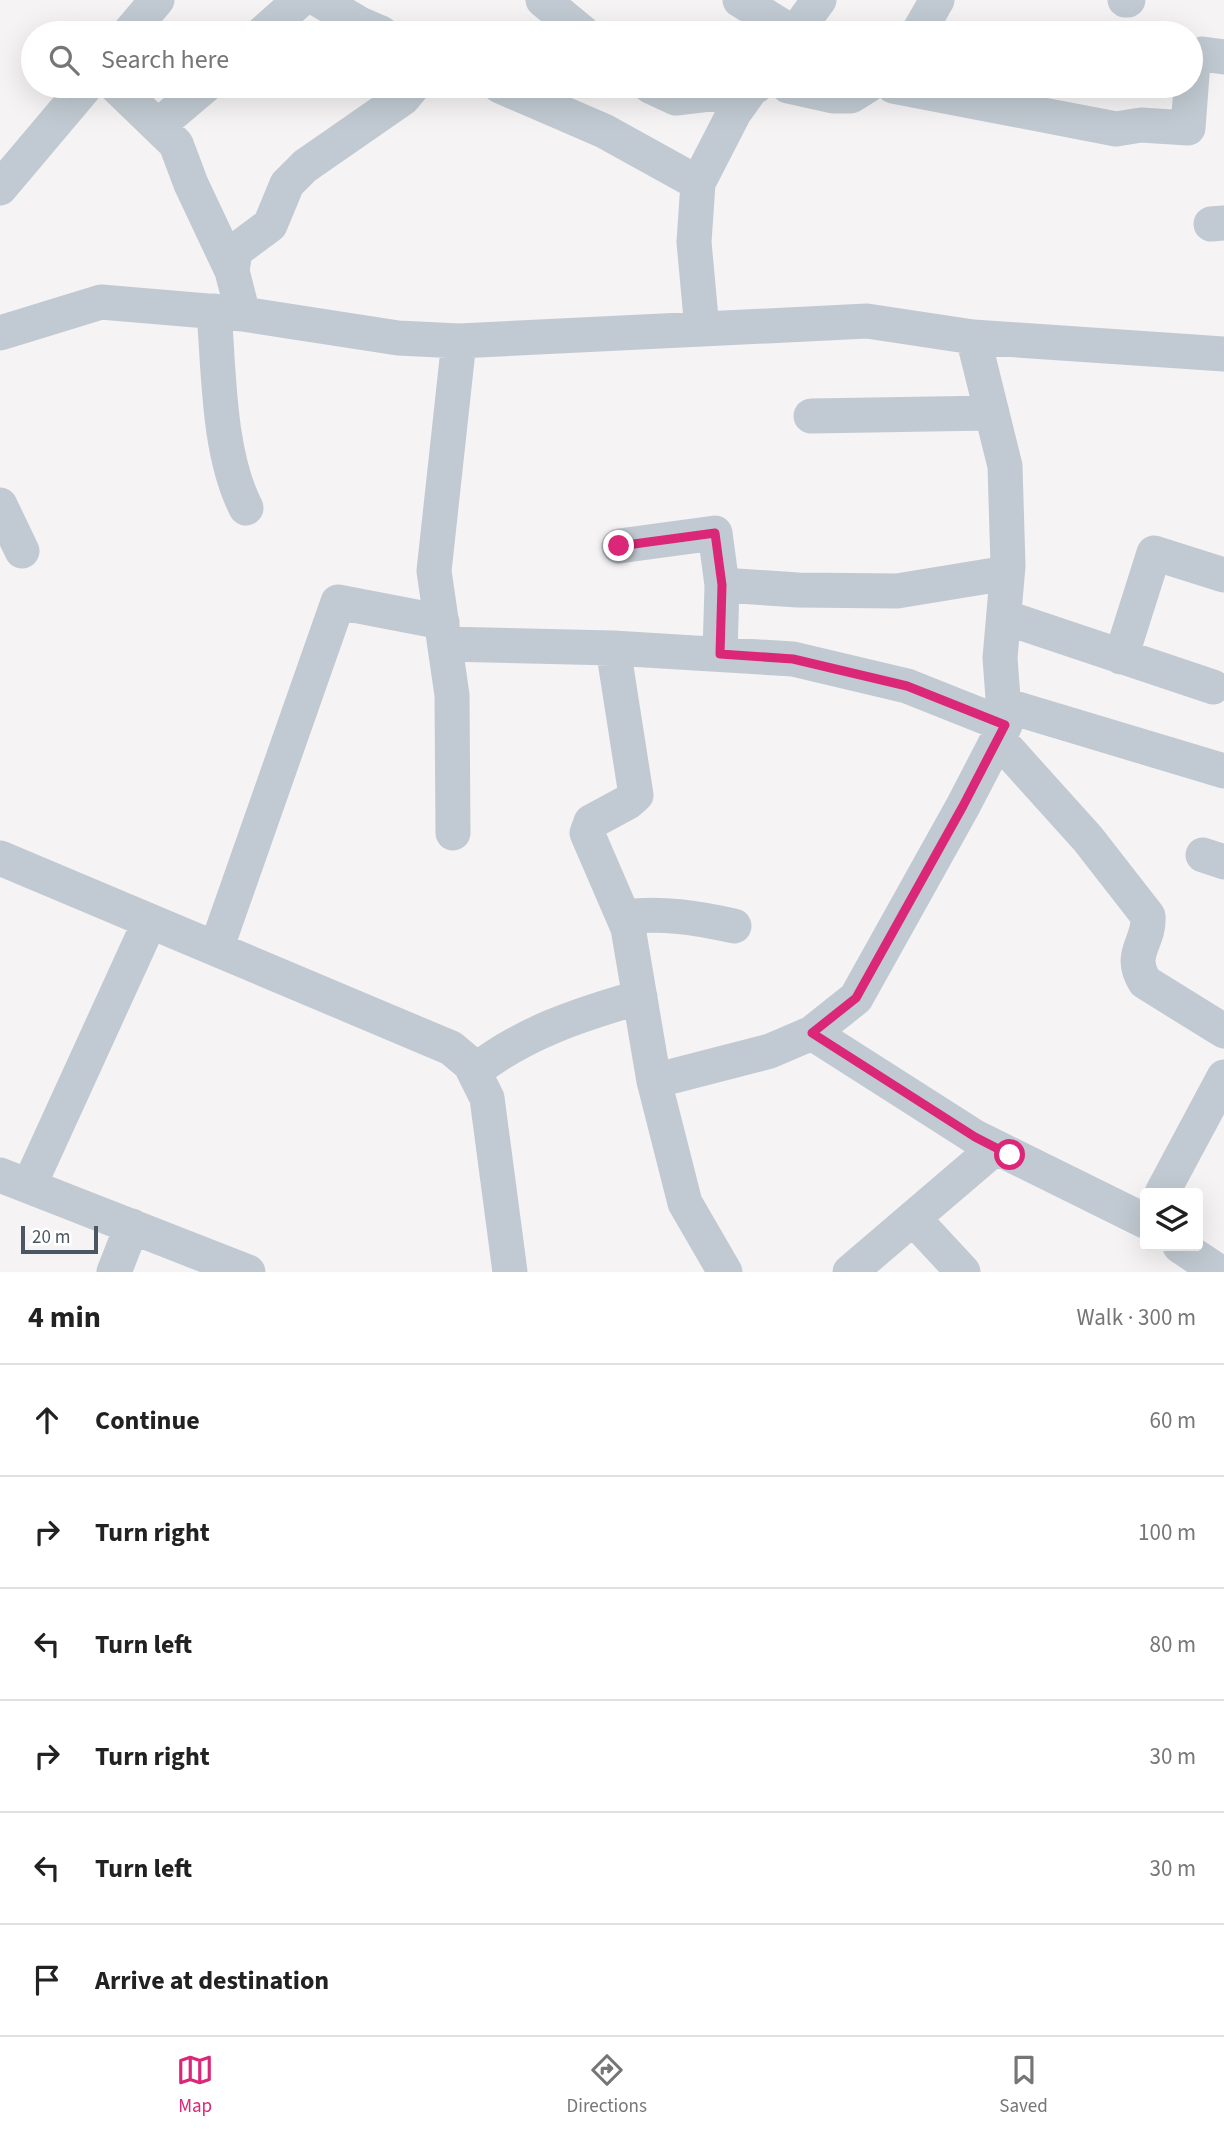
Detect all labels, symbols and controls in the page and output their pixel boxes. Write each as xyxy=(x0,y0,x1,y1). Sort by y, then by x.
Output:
search box xyxy=(21,21,1203,98)
icon: search xyxy=(45,41,83,79)
text: Search here xyxy=(101,41,229,78)
route end xyxy=(603,530,634,561)
route start xyxy=(994,1139,1025,1170)
map controls xyxy=(1140,1188,1203,1251)
button: layers xyxy=(1140,1188,1203,1251)
scale bar xyxy=(21,1223,98,1255)
text: 20 m xyxy=(32,1224,70,1251)
text: 4 min xyxy=(28,1296,101,1339)
text: Walk · 300 m xyxy=(1077,1301,1196,1334)
icon: ahead xyxy=(28,1401,66,1439)
text: Continue xyxy=(95,1402,200,1439)
text: 60 m xyxy=(1149,1404,1196,1437)
icon: right xyxy=(28,1513,66,1551)
text: Turn right xyxy=(95,1514,210,1551)
text: 100 m xyxy=(1138,1516,1196,1549)
icon: left xyxy=(28,1625,66,1663)
text: Turn left xyxy=(95,1626,192,1663)
text: 80 m xyxy=(1149,1628,1196,1661)
icon: right xyxy=(28,1737,66,1775)
text: Turn right xyxy=(95,1738,210,1775)
text: 30 m xyxy=(1149,1740,1196,1773)
icon: left xyxy=(28,1849,66,1887)
text: Turn left xyxy=(95,1850,192,1887)
text: 30 m xyxy=(1149,1852,1196,1885)
icon: arrive xyxy=(28,1961,66,1999)
text: Arrive at destination xyxy=(95,1962,329,1999)
tab: Map xyxy=(176,2051,214,2120)
tab: Directions xyxy=(567,2051,647,2120)
tab: Saved xyxy=(999,2051,1048,2120)

